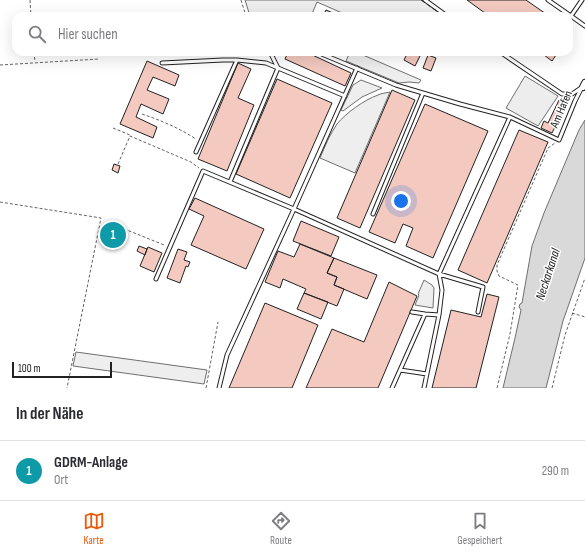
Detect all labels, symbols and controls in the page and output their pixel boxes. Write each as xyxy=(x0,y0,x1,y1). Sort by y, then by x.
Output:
search box xyxy=(12,12,573,56)
icon: search xyxy=(26,23,48,45)
text: Hier suchen xyxy=(58,25,118,44)
street label: Am Hafen xyxy=(547,88,576,131)
your location xyxy=(391,191,411,211)
pin: 1 xyxy=(100,220,126,250)
water label: Neckarkanal xyxy=(532,246,564,302)
scale bar xyxy=(12,360,112,379)
text: 100 m xyxy=(18,362,40,375)
text: In der Nähe xyxy=(16,404,83,424)
text: GDRM-Anlage xyxy=(54,453,128,472)
text: 1 xyxy=(26,463,32,479)
text: 290 m xyxy=(542,463,569,479)
text: Ort xyxy=(54,472,68,488)
tab: Karte xyxy=(83,510,105,547)
tab: Route xyxy=(270,510,292,547)
tab: Gespeichert xyxy=(457,510,502,547)

